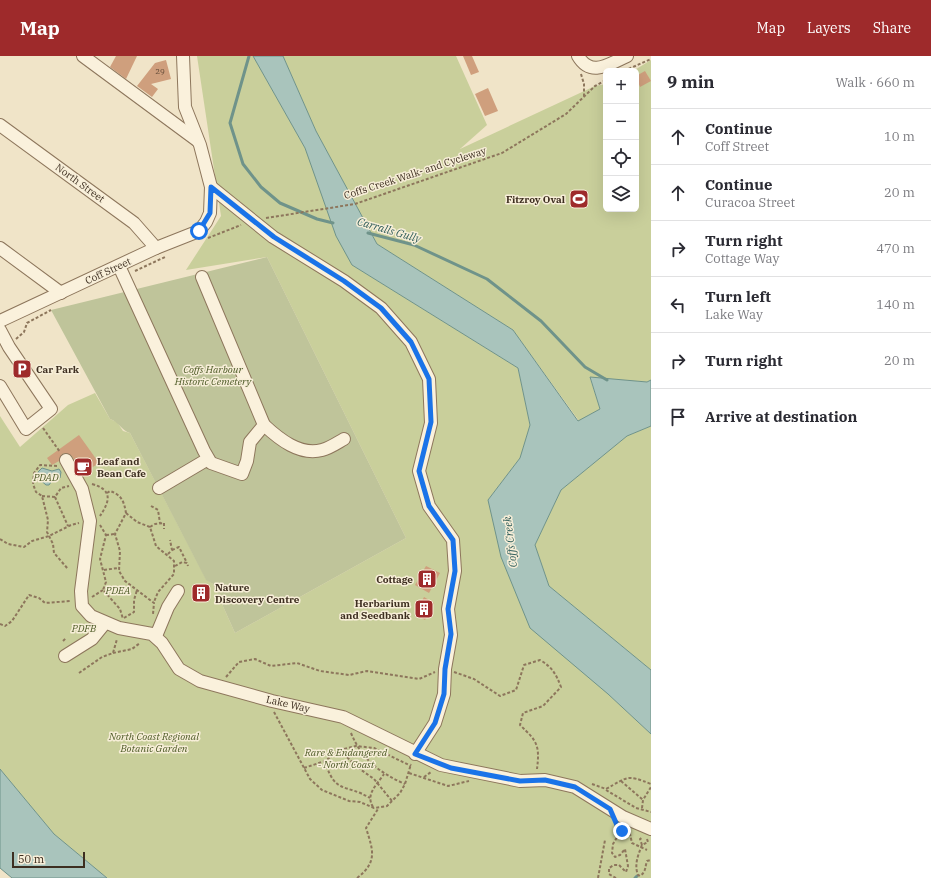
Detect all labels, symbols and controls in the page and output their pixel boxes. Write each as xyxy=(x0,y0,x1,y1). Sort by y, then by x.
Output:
text: Map xyxy=(20,16,60,40)
text: Map xyxy=(757,19,785,37)
text: Layers xyxy=(807,19,851,37)
text: Share xyxy=(873,19,911,37)
house number: 29 xyxy=(155,66,165,76)
map controls xyxy=(603,68,639,212)
button: + xyxy=(603,68,639,104)
text: 9 min xyxy=(667,71,715,93)
text: Walk · 660 m xyxy=(836,74,915,91)
button: − xyxy=(603,104,639,140)
text: Continue xyxy=(705,119,772,138)
icon: ahead xyxy=(667,126,689,148)
text: 10 m xyxy=(884,128,915,145)
text: Coff Street xyxy=(705,138,769,155)
button: locate xyxy=(603,140,639,176)
street label: Coffs Creek Walk- and Cycleway xyxy=(342,144,488,202)
street label: North Street xyxy=(53,161,108,206)
text: Continue xyxy=(705,175,772,194)
button: layers xyxy=(603,176,639,212)
icon: ahead xyxy=(667,182,689,204)
text: 20 m xyxy=(884,184,915,201)
sports icon: Fitzroy Oval xyxy=(568,188,590,210)
place label: Fitzroy Oval xyxy=(506,193,565,206)
text: Curacoa Street xyxy=(705,194,795,211)
water label: Carralls Gully xyxy=(356,214,423,246)
route start xyxy=(190,222,208,240)
text: Turn right xyxy=(705,231,783,250)
icon: right xyxy=(667,238,689,260)
text: 470 m xyxy=(876,240,915,257)
text: Cottage Way xyxy=(705,250,779,267)
street label: Coff Street xyxy=(83,255,133,287)
text: Turn left xyxy=(705,287,771,306)
icon: left xyxy=(667,294,689,316)
text: 140 m xyxy=(876,296,915,313)
text: Lake Way xyxy=(705,306,763,323)
icon: right xyxy=(667,350,689,372)
text: Turn right xyxy=(705,351,783,370)
text: 20 m xyxy=(884,352,915,369)
parking icon: Car Park xyxy=(11,358,33,380)
place label: Car Park xyxy=(36,363,80,376)
park label: Coffs Harbour Historic Cemetery xyxy=(174,363,253,388)
icon: arrive xyxy=(667,406,689,428)
text: Arrive at destination xyxy=(705,407,857,426)
place label: Leaf and Bean Cafe xyxy=(97,455,146,480)
cafe icon: Leaf and Bean Cafe xyxy=(72,456,94,478)
park label: PDAD xyxy=(32,471,59,484)
water label: Coffs Creek xyxy=(500,515,520,568)
building icon: Cottage xyxy=(416,568,438,590)
place label: Cottage xyxy=(376,573,413,586)
place label: Nature Discovery Centre xyxy=(215,581,300,606)
building icon: Nature Discovery Centre xyxy=(190,582,212,604)
park label: PDEA xyxy=(105,584,130,597)
place label: Herbarium and Seedbank xyxy=(340,597,411,622)
building icon: Herbarium and Seedbank xyxy=(413,598,435,620)
park label: PDFB xyxy=(71,622,97,635)
street label: Lake Way xyxy=(265,693,312,715)
park label: North Coast Regional Botanic Garden xyxy=(108,730,199,755)
park label: Rare & Endangered - North Coast xyxy=(304,746,388,771)
route end xyxy=(613,822,631,840)
scale bar xyxy=(12,850,85,869)
text: 50 m xyxy=(18,852,44,866)

